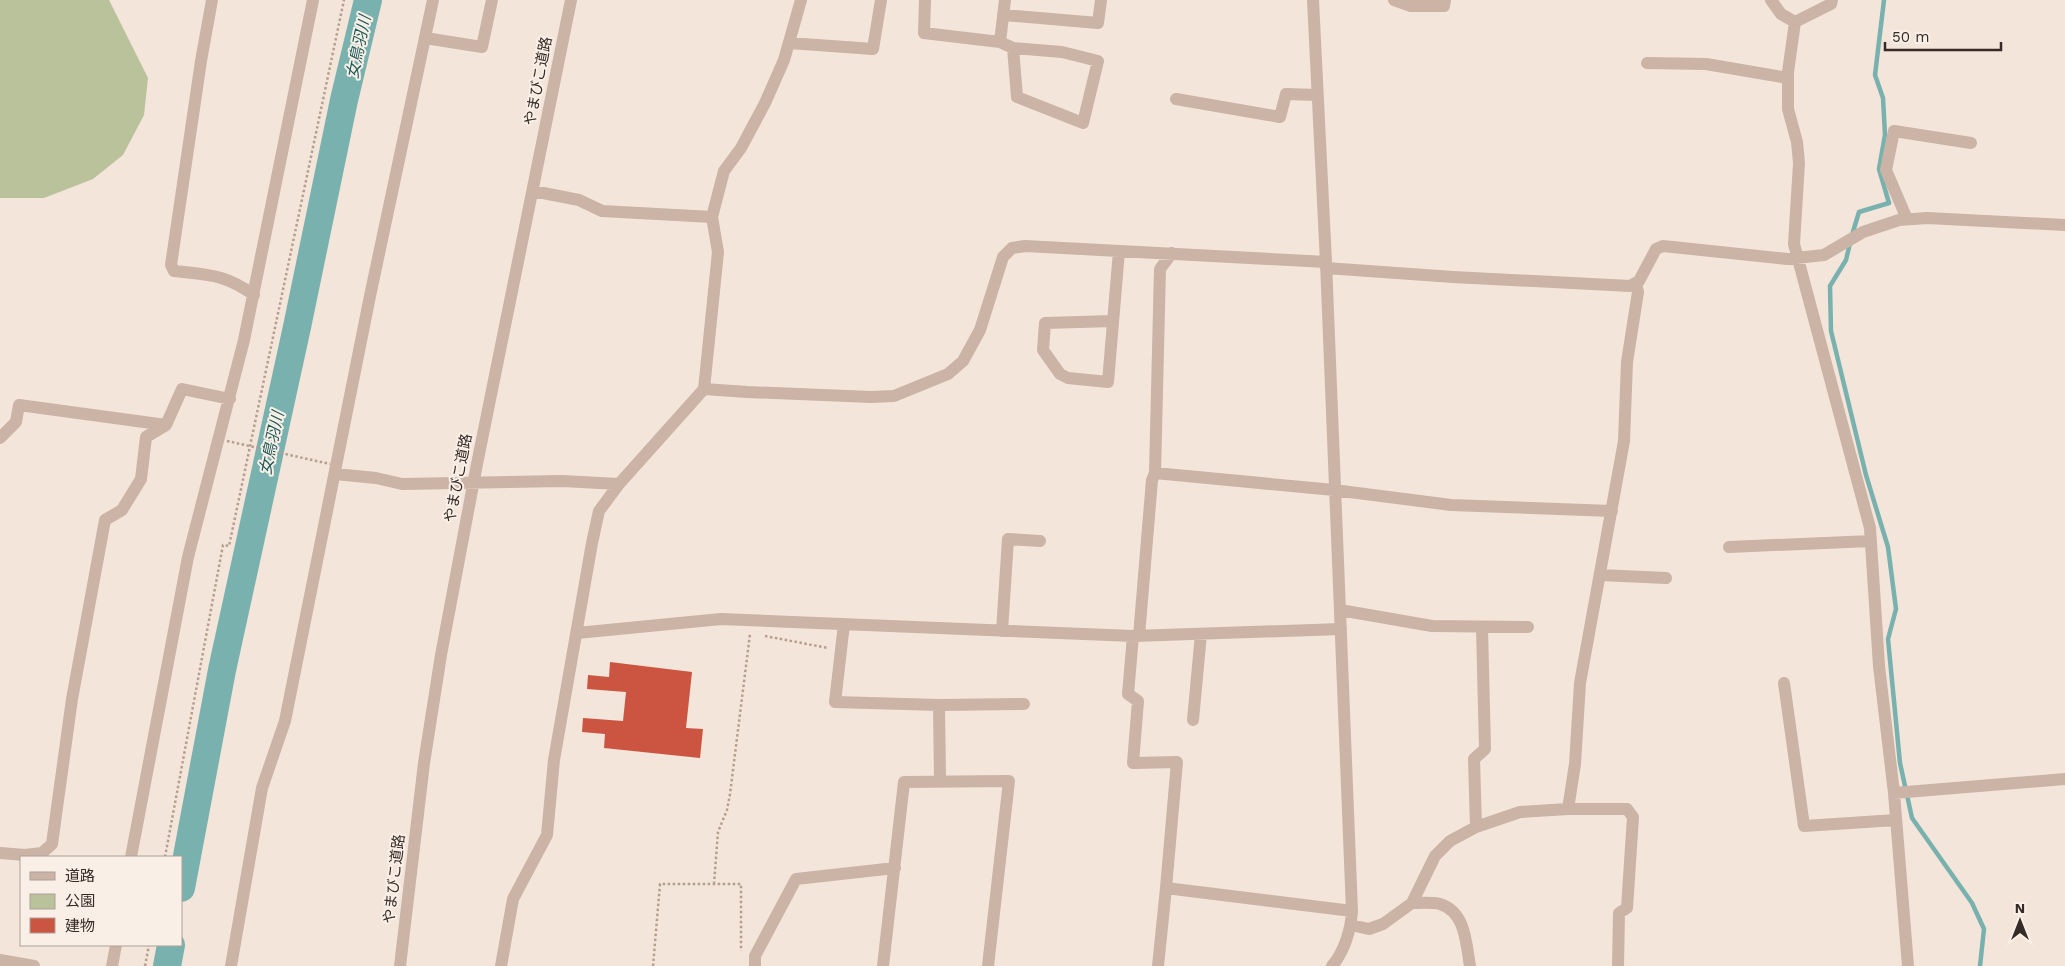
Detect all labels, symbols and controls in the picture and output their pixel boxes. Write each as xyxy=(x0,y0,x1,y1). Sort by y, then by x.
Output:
water label: 女鳥羽川 xyxy=(343,12,375,80)
scale bar xyxy=(1885,20,2001,52)
text: 50 m xyxy=(1892,28,1929,46)
street label: やまびこ道路 xyxy=(521,35,555,127)
water label: 女鳥羽川 xyxy=(256,408,288,476)
street label: やまびこ道路 xyxy=(441,432,475,524)
street label: やまびこ道路 xyxy=(380,833,408,925)
legend xyxy=(20,856,182,946)
text: 道路 xyxy=(65,867,95,885)
text: 公園 xyxy=(65,892,95,910)
north arrow xyxy=(1995,896,2045,946)
text: N xyxy=(2015,900,2025,916)
text: 建物 xyxy=(65,917,95,935)

